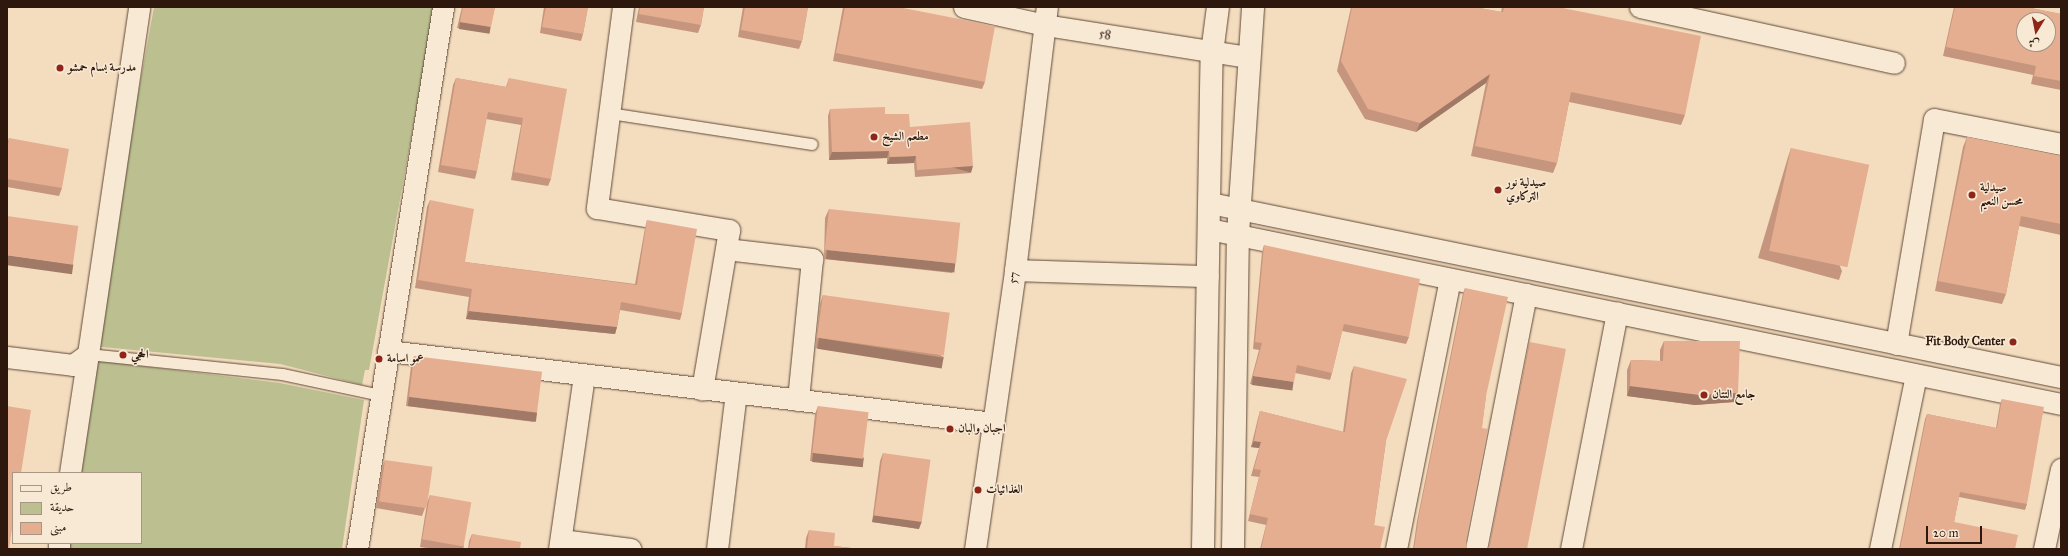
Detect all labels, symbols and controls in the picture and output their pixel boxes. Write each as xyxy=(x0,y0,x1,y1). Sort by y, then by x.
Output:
north arrow xyxy=(2016,12,2056,52)
street label: 58 xyxy=(1098,27,1112,43)
text: ش xyxy=(2028,36,2041,51)
place label: مدرسة بسام حمشو xyxy=(68,61,136,75)
marker: مدرسة بسام حمشو xyxy=(55,63,65,73)
place label: مطعم الشيخ xyxy=(882,130,929,144)
marker: مطعم الشيخ xyxy=(869,132,879,142)
place label: صيدلية نور التركاوي xyxy=(1506,176,1546,204)
place label: صيدلية محسن النعيم xyxy=(1980,181,2023,209)
marker: صيدلية نور التركاوي xyxy=(1493,185,1503,195)
marker: صيدلية محسن النعيم xyxy=(1967,190,1977,200)
street label: 57 xyxy=(1006,271,1022,285)
place label: Fit Body Center xyxy=(1926,335,2005,349)
marker: Fit Body Center xyxy=(2008,337,2018,347)
place label: الحجي xyxy=(131,348,149,362)
marker: الحجي xyxy=(118,350,128,360)
place label: عمو اسامة xyxy=(387,352,424,366)
marker: عمو اسامة xyxy=(374,354,384,364)
place label: جامع التتان xyxy=(1712,388,1755,402)
marker: جامع التتان xyxy=(1699,390,1709,400)
place label: اجبان والبان xyxy=(958,422,1006,436)
marker: اجبان والبان xyxy=(945,424,955,434)
legend xyxy=(12,472,142,544)
text: طريق xyxy=(50,480,72,494)
place label: الغذائيات xyxy=(986,483,1023,497)
marker: الغذائيات xyxy=(973,485,983,495)
text: حديقة xyxy=(50,500,74,514)
scale bar xyxy=(1928,518,1984,544)
text: مبنى xyxy=(50,520,66,534)
text: 20 m xyxy=(1933,526,1959,540)

